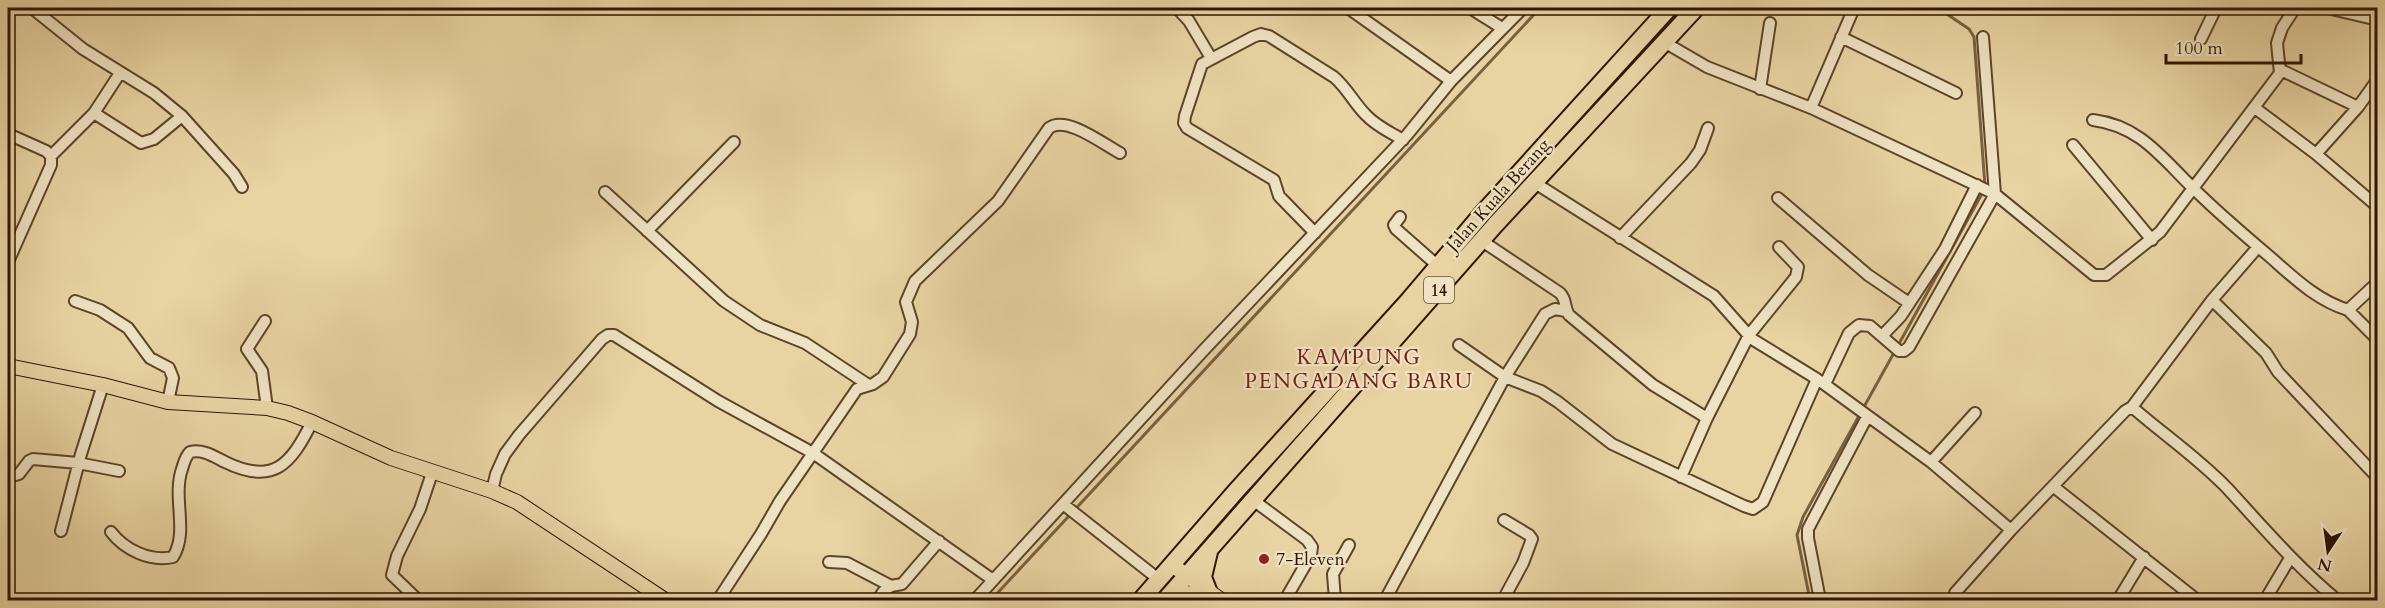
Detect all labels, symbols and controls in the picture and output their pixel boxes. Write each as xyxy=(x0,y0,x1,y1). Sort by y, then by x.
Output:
scale bar xyxy=(2166,27,2301,65)
text: 100 m xyxy=(2175,36,2223,61)
street label: Jalan Kuala Berang xyxy=(1439,133,1557,260)
road number: 14 xyxy=(1424,277,1454,303)
district label: KAMPUNG PENGADANG BARU xyxy=(1245,343,1473,396)
north arrow xyxy=(2298,521,2358,581)
place label: 7-Eleven xyxy=(1276,547,1345,572)
marker: 7-Eleven xyxy=(1257,552,1271,566)
text: N xyxy=(2316,552,2334,577)

